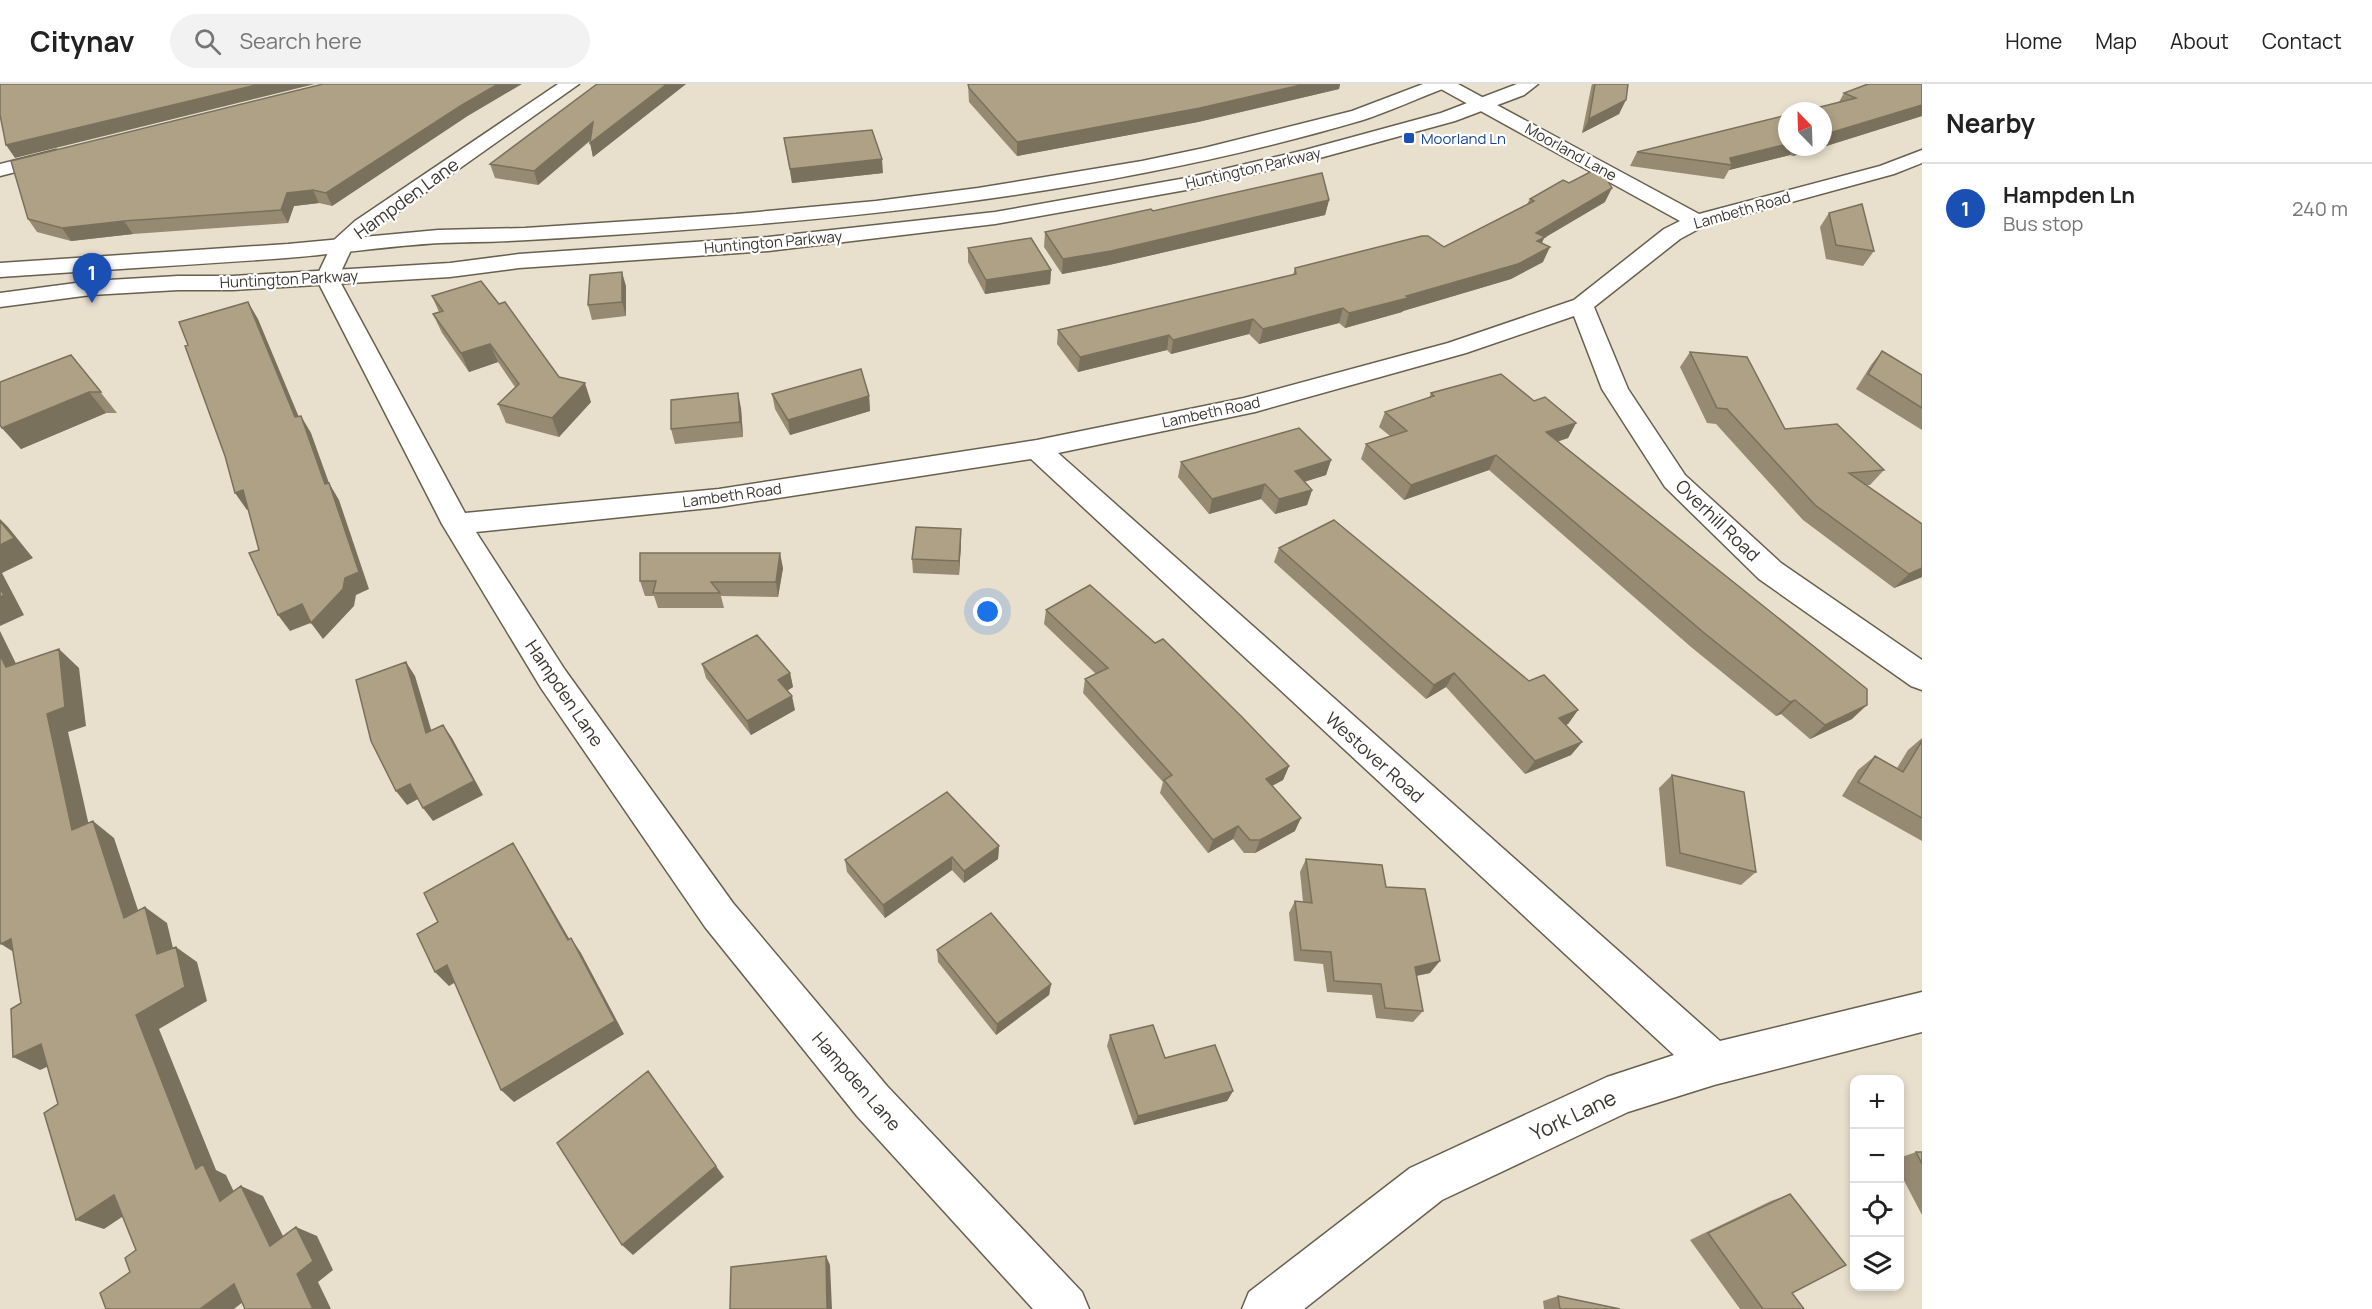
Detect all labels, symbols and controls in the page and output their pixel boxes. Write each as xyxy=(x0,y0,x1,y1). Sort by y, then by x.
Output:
search box xyxy=(170,14,590,68)
text: Citynav xyxy=(30,22,134,60)
icon: search xyxy=(191,25,224,58)
text: Search here xyxy=(239,26,362,56)
text: Home xyxy=(2005,27,2062,55)
text: Map xyxy=(2095,27,2137,55)
text: About xyxy=(2170,27,2229,55)
text: Contact xyxy=(2262,27,2342,55)
north arrow xyxy=(1778,102,1832,156)
text: Nearby xyxy=(1946,105,2035,141)
street label: Moorland Lane xyxy=(1521,118,1621,186)
place label: Moorland Ln xyxy=(1421,128,1506,149)
marker: Moorland Ln xyxy=(1402,131,1416,145)
street label: Huntington Parkway xyxy=(1183,142,1323,194)
street label: Hampden Lane xyxy=(349,152,463,244)
text: Hampden Ln xyxy=(2003,180,2135,210)
street label: Lambeth Road xyxy=(1691,186,1793,234)
text: 1 xyxy=(1961,195,1970,222)
text: 240 m xyxy=(2292,195,2348,222)
text: Bus stop xyxy=(2003,210,2083,237)
street label: Huntington Parkway xyxy=(703,225,843,259)
pin: 1 xyxy=(72,254,112,303)
street label: Huntington Parkway xyxy=(219,265,359,293)
street label: Lambeth Road xyxy=(1160,391,1262,433)
street label: Overhill Road xyxy=(1671,474,1765,566)
street label: Lambeth Road xyxy=(681,478,783,512)
your location xyxy=(973,597,1002,626)
street label: Hampden Lane xyxy=(520,635,610,751)
street label: Westover Road xyxy=(1321,706,1429,808)
street label: Hampden Lane xyxy=(807,1026,907,1136)
map controls xyxy=(1850,1075,1904,1291)
button: + xyxy=(1850,1075,1904,1129)
street label: York Lane xyxy=(1526,1083,1620,1147)
button: − xyxy=(1850,1129,1904,1183)
button: locate xyxy=(1850,1183,1904,1237)
button: layers xyxy=(1850,1237,1904,1291)

